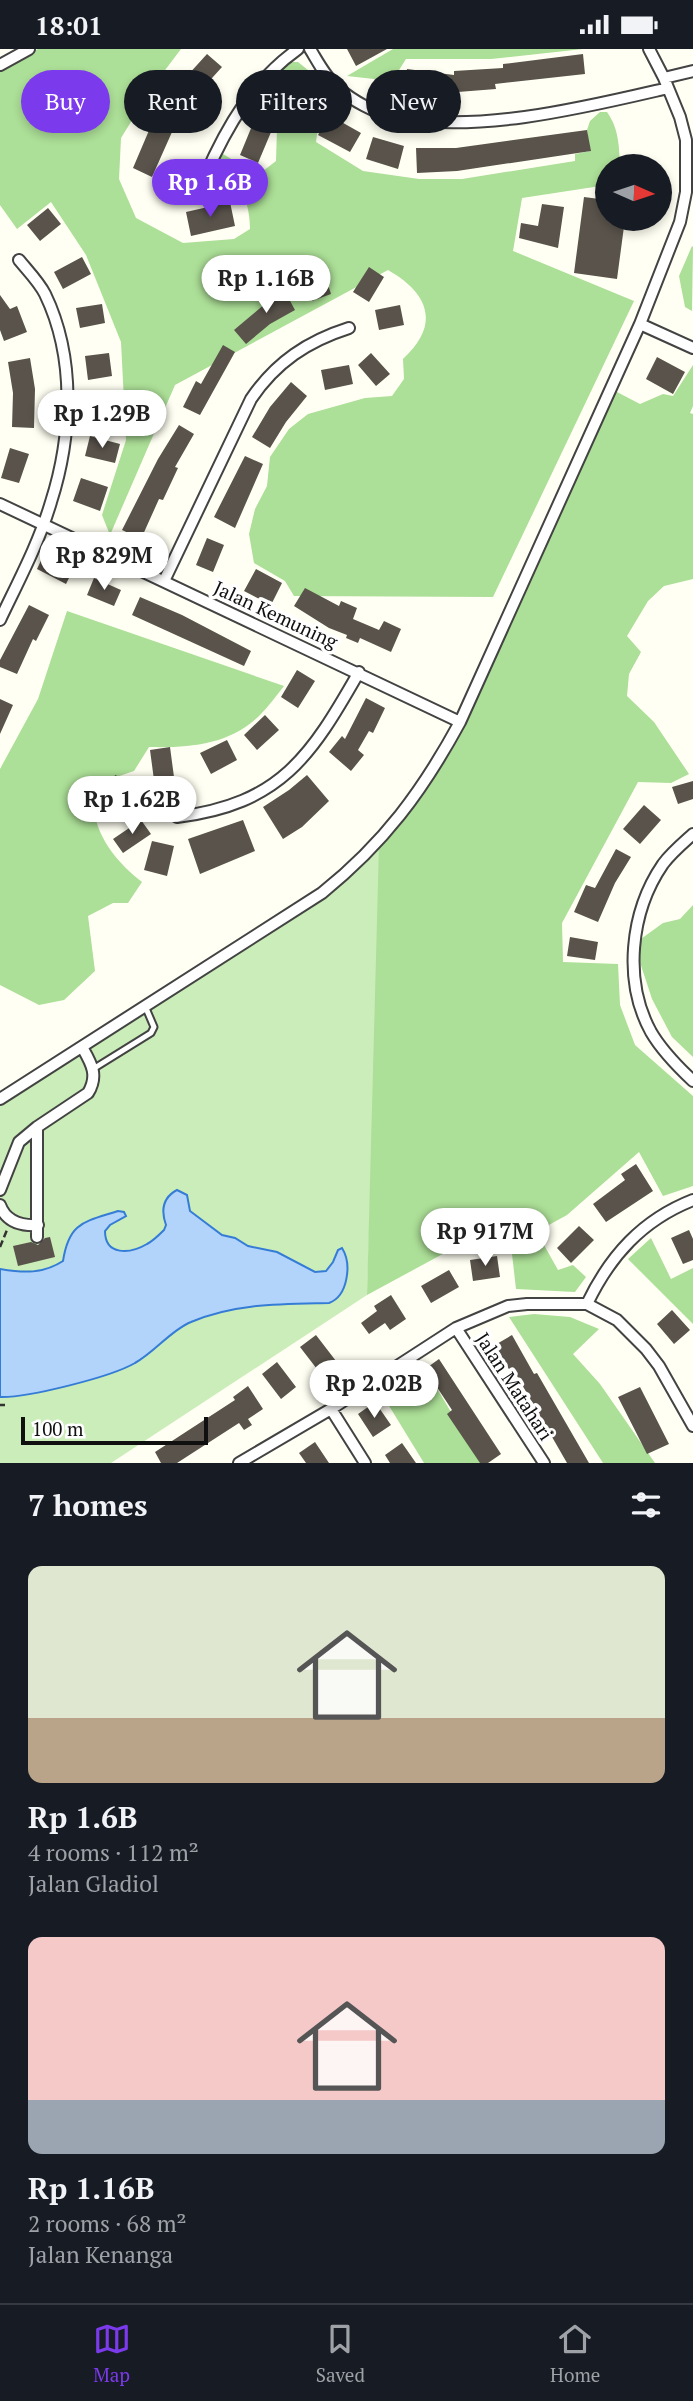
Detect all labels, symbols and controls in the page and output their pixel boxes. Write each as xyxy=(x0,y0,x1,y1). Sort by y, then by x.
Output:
text: 18:01 xyxy=(35,8,103,42)
chip: Buy xyxy=(21,70,110,133)
chip: Rent xyxy=(124,70,222,133)
chip: Filters xyxy=(236,70,352,133)
chip: New xyxy=(366,70,461,133)
north arrow xyxy=(595,154,672,231)
map controls xyxy=(595,154,672,231)
pin: Rp 1.6B xyxy=(145,159,275,219)
text: Rp 1.6B xyxy=(168,166,252,197)
pin: Rp 1.16B xyxy=(194,255,338,315)
text: Rp 1.16B xyxy=(218,262,314,293)
pin: Rp 1.29B xyxy=(30,391,174,450)
text: Rp 1.29B xyxy=(54,397,150,428)
pin: Rp 829M xyxy=(39,533,169,592)
text: Rp 829M xyxy=(56,539,152,570)
street label: Jalan Kemuning xyxy=(210,574,343,654)
pin: Rp 1.62B xyxy=(60,777,204,836)
text: Rp 1.62B xyxy=(84,783,180,814)
pin: Rp 917M xyxy=(420,1209,550,1268)
text: Rp 917M xyxy=(437,1215,533,1246)
street label: Jalan Matahari xyxy=(471,1327,559,1445)
pin: Rp 2.02B xyxy=(302,1361,446,1420)
text: Rp 2.02B xyxy=(326,1367,422,1398)
scale bar xyxy=(21,1414,208,1446)
text: 100 m xyxy=(32,1416,83,1441)
text: 7 homes xyxy=(28,1485,147,1525)
icon: filters xyxy=(627,1486,665,1524)
icon: home xyxy=(284,1612,410,1738)
text: Rp 1.6B xyxy=(28,1797,138,1837)
text: 4 rooms · 112 m² xyxy=(28,1837,199,1868)
text: Jalan Gladiol xyxy=(28,1868,159,1899)
icon: home xyxy=(284,1983,410,2109)
text: Rp 1.16B xyxy=(28,2168,154,2208)
text: 2 rooms · 68 m² xyxy=(28,2208,187,2239)
text: Jalan Kenanga xyxy=(28,2239,173,2270)
tab: Map xyxy=(93,2320,131,2387)
tab: Saved xyxy=(316,2320,365,2387)
tab: Home xyxy=(550,2320,600,2387)

